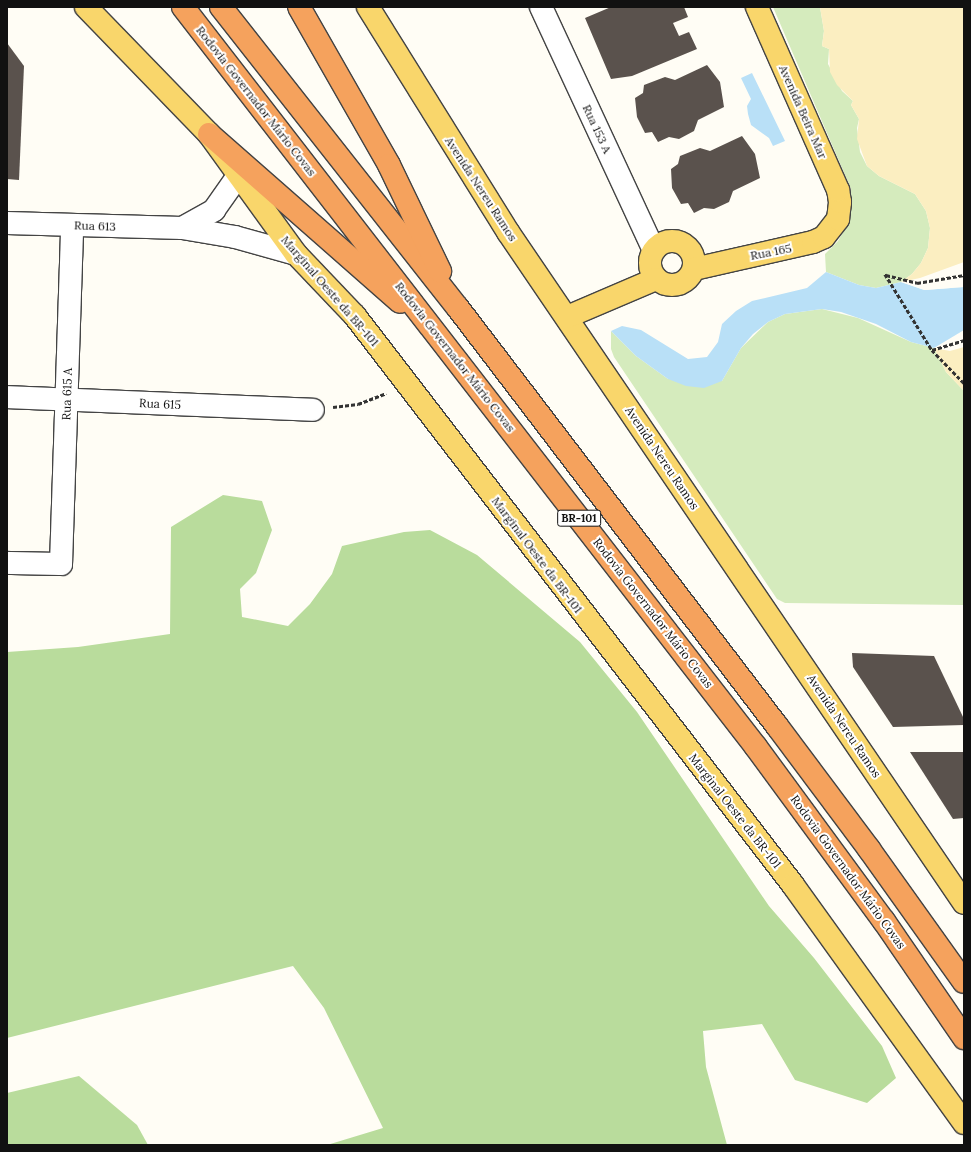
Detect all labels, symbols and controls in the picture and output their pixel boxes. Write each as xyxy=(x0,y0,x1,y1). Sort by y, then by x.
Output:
street label: Rodovia Governador Mário Covas xyxy=(193,23,319,179)
street label: Avenida Beira Mar xyxy=(776,63,830,161)
street label: Rua 153 A xyxy=(579,102,615,156)
street label: Avenida Nereu Ramos xyxy=(442,134,520,244)
street label: Rua 613 xyxy=(74,218,116,234)
street label: Marginal Oeste da BR-101 xyxy=(278,233,382,349)
street label: Rua 165 xyxy=(749,241,793,263)
street label: Rodovia Governador Mário Covas xyxy=(392,279,518,435)
street label: Rua 615 A xyxy=(59,367,75,421)
street label: Rua 615 xyxy=(139,396,181,412)
street label: Avenida Nereu Ramos xyxy=(622,404,702,512)
street label: Marginal Oeste da BR-101 xyxy=(489,494,585,616)
road number: BR-101 xyxy=(557,509,601,527)
street label: Rodovia Governador Mário Covas xyxy=(590,535,716,691)
street label: Avenida Nereu Ramos xyxy=(804,672,884,780)
street label: Marginal Oeste da BR-101 xyxy=(686,751,784,871)
street label: Rodovia Governador Mário Covas xyxy=(787,792,909,952)

